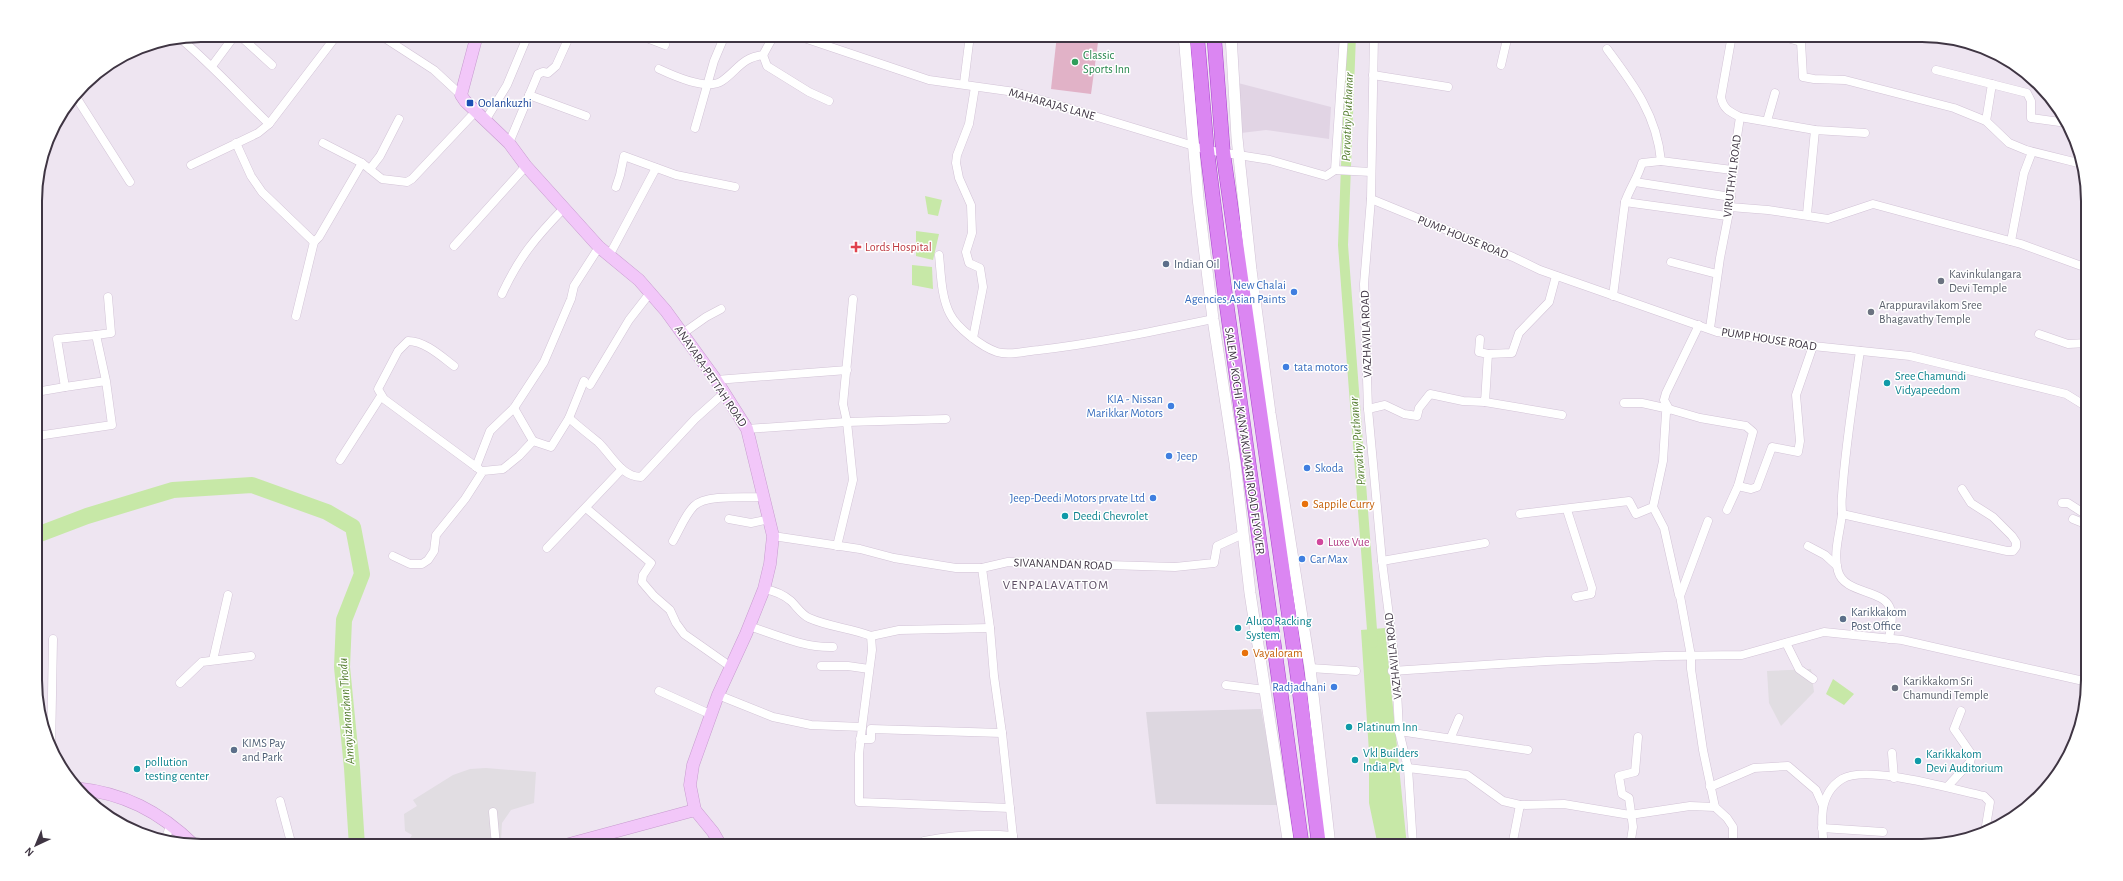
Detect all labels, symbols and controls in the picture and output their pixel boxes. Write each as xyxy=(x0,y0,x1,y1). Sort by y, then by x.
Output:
place label: Classic Sports Inn xyxy=(1083,49,1130,75)
marker: Classic Sports Inn xyxy=(1070,57,1080,67)
water label: Parvathy Puthanar xyxy=(1340,72,1356,162)
street label: MAHARAJAS LANE xyxy=(1007,86,1097,122)
place label: Oolankuzhi xyxy=(478,97,532,109)
marker: Oolankuzhi xyxy=(465,98,475,108)
street label: VIRUTHYIL ROAD xyxy=(1721,134,1743,218)
street label: PUMP HOUSE ROAD xyxy=(1416,213,1510,261)
marker: Lords Hospital xyxy=(850,241,862,253)
place label: Lords Hospital xyxy=(865,241,932,253)
place label: Indian Oil xyxy=(1174,258,1220,270)
marker: Indian Oil xyxy=(1161,259,1171,269)
place label: Kavinkulangara Devi Temple xyxy=(1949,268,2022,294)
marker: Kavinkulangara Devi Temple xyxy=(1936,276,1946,286)
place label: New Chalai Agencies,Asian Paints xyxy=(1185,279,1286,305)
marker: New Chalai Agencies,Asian Paints xyxy=(1289,287,1299,297)
street label: VAZHAVILA ROAD xyxy=(1358,290,1374,378)
place label: Arappuravilakom Sree Bhagavathy Temple xyxy=(1879,299,1982,326)
marker: Arappuravilakom Sree Bhagavathy Temple xyxy=(1866,307,1876,317)
street label: ANAYARA-PETTAH ROAD xyxy=(673,323,750,429)
street label: PUMP HOUSE ROAD xyxy=(1720,326,1818,353)
street label: SALEM - KOCHI - KANYAKUMARI ROAD FLYOVER xyxy=(1223,327,1267,556)
place label: tata motors xyxy=(1294,361,1348,373)
marker: tata motors xyxy=(1281,362,1291,372)
place label: Sree Chamundi Vidyapeedom xyxy=(1895,370,1966,397)
marker: Sree Chamundi Vidyapeedom xyxy=(1882,378,1892,388)
place label: KIA - Nissan Marikkar Motors xyxy=(1087,393,1163,419)
water label: Parvathy Puthanar xyxy=(1348,395,1368,486)
marker: KIA - Nissan Marikkar Motors xyxy=(1166,401,1176,411)
place label: Jeep xyxy=(1177,450,1198,462)
marker: Jeep xyxy=(1164,451,1174,461)
place label: Skoda xyxy=(1315,462,1344,474)
marker: Skoda xyxy=(1302,463,1312,473)
place label: Jeep-Deedi Motors prvate Ltd xyxy=(1010,492,1145,504)
marker: Jeep-Deedi Motors prvate Ltd xyxy=(1148,493,1158,503)
place label: Sappile Curry xyxy=(1313,498,1375,511)
marker: Sappile Curry xyxy=(1300,499,1310,509)
place label: Deedi Chevrolet xyxy=(1073,510,1148,522)
marker: Deedi Chevrolet xyxy=(1060,511,1070,521)
place label: Luxe Vue xyxy=(1328,536,1369,548)
marker: Luxe Vue xyxy=(1315,537,1325,547)
place label: Car Max xyxy=(1310,553,1348,565)
marker: Car Max xyxy=(1297,554,1307,564)
street label: SIVANANDAN ROAD xyxy=(1013,556,1113,572)
district label: VENPALAVATTOM xyxy=(1003,579,1109,592)
place label: Karikkakom Post Office xyxy=(1851,606,1907,632)
street label: VAZHAVILA ROAD xyxy=(1382,612,1404,700)
marker: Karikkakom Post Office xyxy=(1838,614,1848,624)
place label: Aluco Racking System xyxy=(1246,615,1312,642)
marker: Aluco Racking System xyxy=(1233,623,1243,633)
place label: Vayaloram xyxy=(1253,647,1303,660)
marker: Vayaloram xyxy=(1240,648,1250,658)
water label: Amayizhanchan Thodu xyxy=(337,657,357,766)
place label: Karikkakom Sri Chamundi Temple xyxy=(1903,675,1989,701)
place label: Radjadhani xyxy=(1272,681,1326,694)
marker: Radjadhani xyxy=(1329,682,1339,692)
marker: Karikkakom Sri Chamundi Temple xyxy=(1890,683,1900,693)
place label: Platinum Inn xyxy=(1357,721,1418,733)
marker: Platinum Inn xyxy=(1344,722,1354,732)
place label: KIMS Pay and Park xyxy=(242,737,285,763)
marker: KIMS Pay and Park xyxy=(229,745,239,755)
place label: Vkl Builders India Pvt xyxy=(1363,747,1419,773)
place label: Karikkakom Devi Auditorium xyxy=(1926,748,2003,774)
marker: Vkl Builders India Pvt xyxy=(1350,755,1360,765)
place label: pollution testing center xyxy=(145,756,209,782)
marker: Karikkakom Devi Auditorium xyxy=(1913,756,1923,766)
marker: pollution testing center xyxy=(132,764,142,774)
north arrow xyxy=(16,825,56,865)
text: N xyxy=(23,845,36,858)

